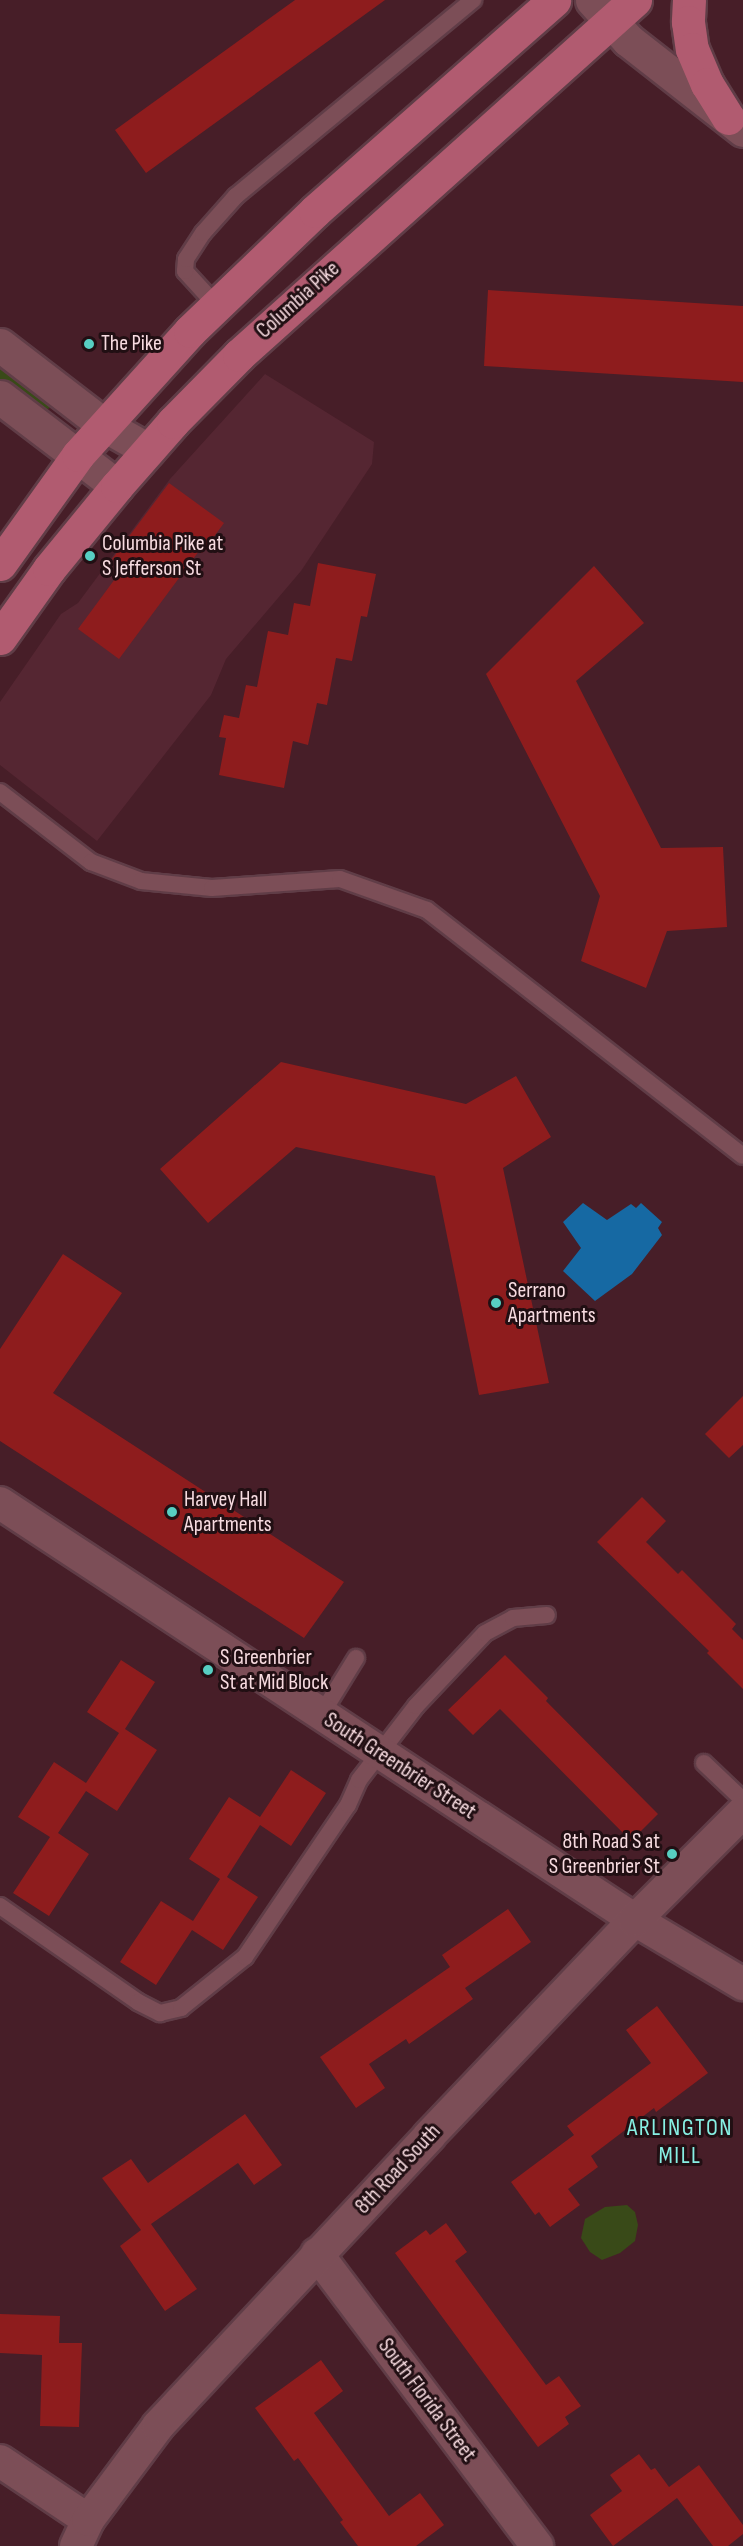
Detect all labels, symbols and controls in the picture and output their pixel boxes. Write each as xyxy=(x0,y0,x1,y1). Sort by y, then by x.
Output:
street label: Columbia Pike xyxy=(251,256,345,344)
place label: The Pike xyxy=(101,331,162,357)
marker: The Pike xyxy=(82,337,96,351)
place label: Columbia Pike at S Jefferson St xyxy=(102,530,223,582)
marker: Columbia Pike at S Jefferson St xyxy=(83,549,97,563)
place label: Serrano Apartments xyxy=(508,1277,596,1328)
marker: Serrano Apartments xyxy=(489,1296,503,1310)
place label: Harvey Hall Apartments xyxy=(184,1486,272,1538)
marker: Harvey Hall Apartments xyxy=(165,1505,179,1519)
place label: S Greenbrier St at Mid Block xyxy=(220,1644,328,1696)
marker: S Greenbrier St at Mid Block xyxy=(201,1663,215,1677)
street label: South Greenbrier Street xyxy=(319,1707,481,1825)
place label: 8th Road S at S Greenbrier St xyxy=(549,1828,660,1880)
marker: 8th Road S at S Greenbrier St xyxy=(665,1847,679,1861)
district label: ARLINGTON MILL xyxy=(627,2114,733,2170)
street label: 8th Road South xyxy=(350,2119,446,2219)
street label: South Florida Street xyxy=(372,2333,482,2467)

